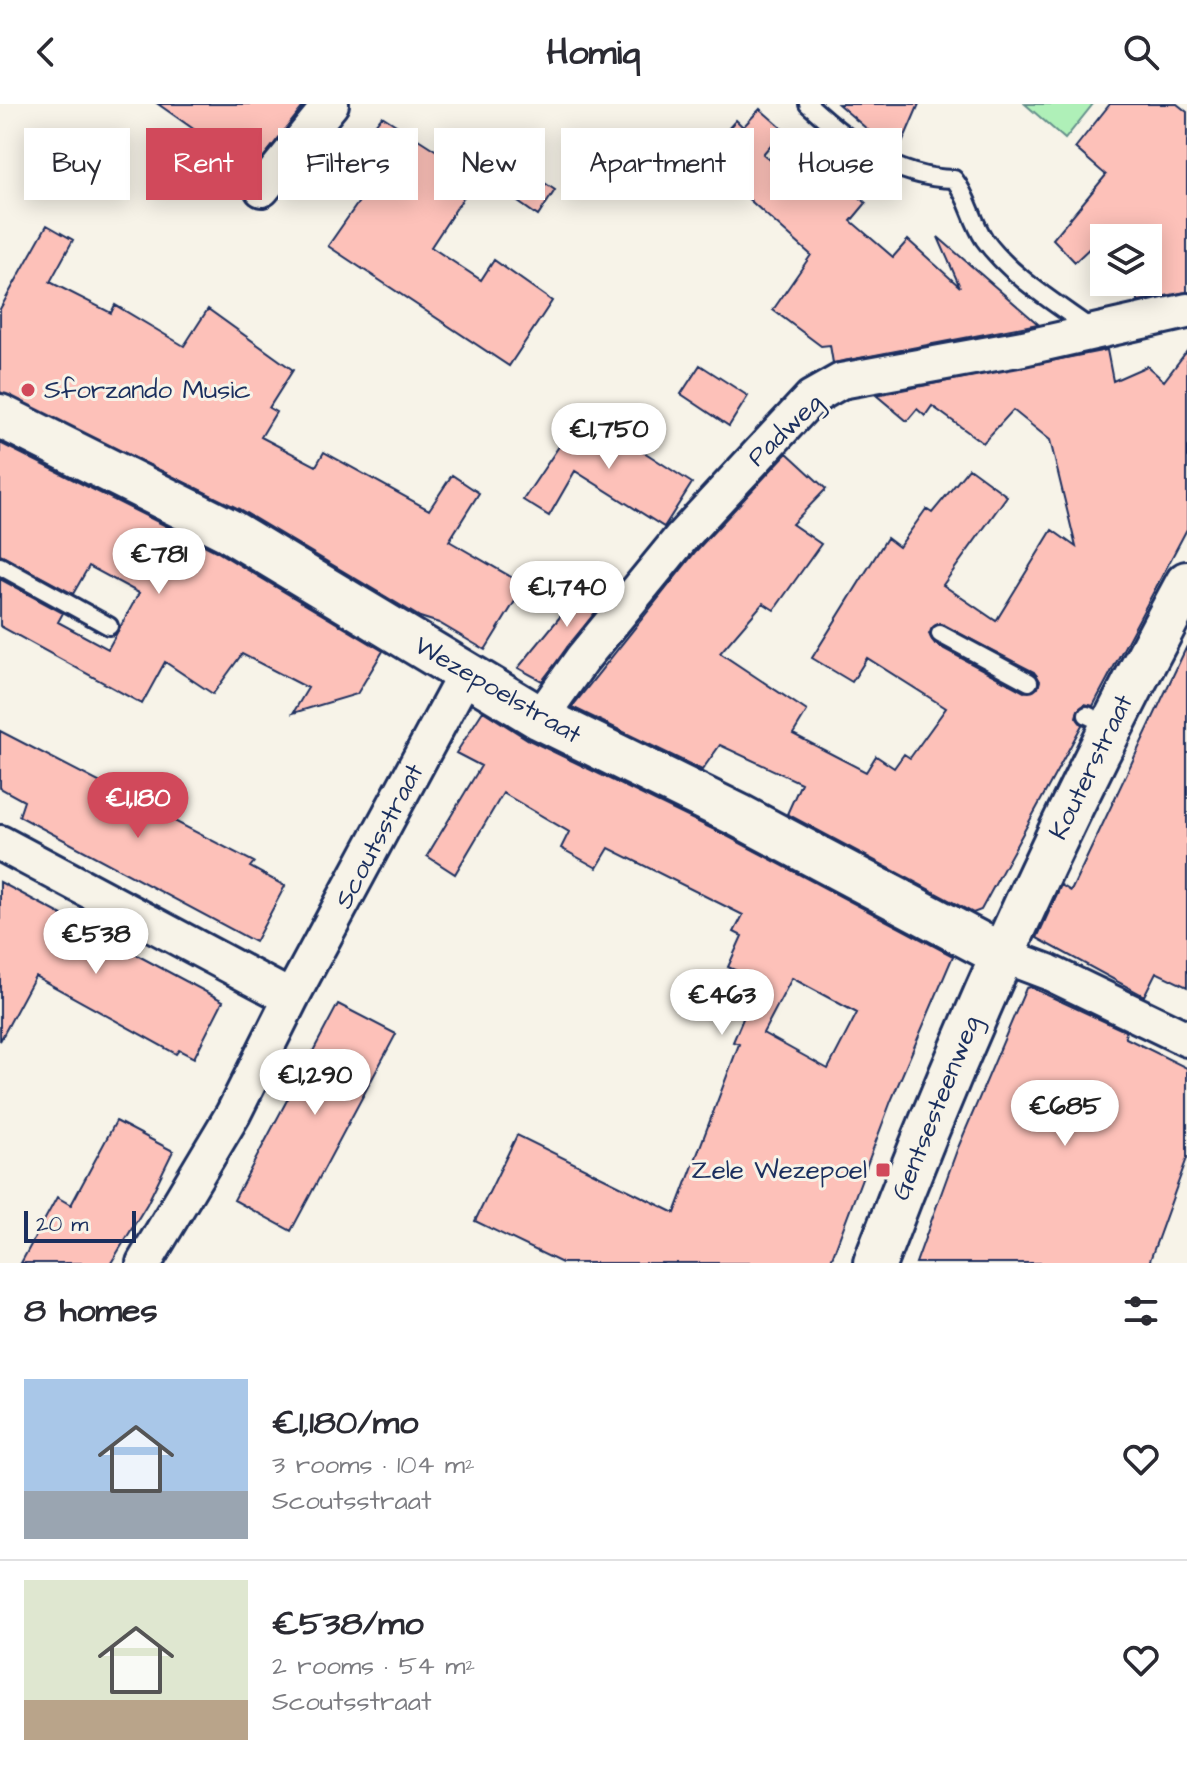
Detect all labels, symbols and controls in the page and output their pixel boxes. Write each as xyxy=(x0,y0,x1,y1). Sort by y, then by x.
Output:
text: Homiq xyxy=(546,27,641,78)
icon: back xyxy=(24,30,68,74)
icon: search xyxy=(1119,30,1163,74)
chip: Buy xyxy=(24,128,130,200)
chip: Rent xyxy=(146,128,262,200)
chip: Filters xyxy=(278,128,418,200)
chip: New xyxy=(434,128,545,200)
chip: Apartment xyxy=(561,128,754,200)
chip: House xyxy=(770,128,902,200)
map controls xyxy=(1090,224,1162,296)
button: layers xyxy=(1090,224,1162,296)
place label: Sforzando Music xyxy=(44,372,251,408)
marker: Sforzando Music xyxy=(19,381,37,399)
street label: Padweg xyxy=(740,385,832,476)
pin: €1,750 xyxy=(544,403,674,471)
text: €1,750 xyxy=(569,411,649,447)
pin: €781 xyxy=(112,528,206,596)
text: €781 xyxy=(131,536,187,572)
pin: €1,740 xyxy=(502,561,632,629)
text: €1,740 xyxy=(528,569,606,605)
street label: Wezepoelstraat xyxy=(408,628,589,753)
street label: Kouterstraat xyxy=(1040,688,1142,846)
street label: Scoutsstraat xyxy=(326,757,433,915)
pin: €1,180 xyxy=(73,772,203,840)
text: €1,180 xyxy=(105,780,171,816)
pin: €538 xyxy=(49,908,143,976)
text: €538 xyxy=(61,916,131,952)
pin: €463 xyxy=(675,969,769,1037)
text: €463 xyxy=(688,977,756,1013)
street label: Gentsesteenweg xyxy=(883,1010,991,1206)
pin: €1,290 xyxy=(250,1049,380,1117)
text: €1,290 xyxy=(278,1057,352,1093)
pin: €685 xyxy=(1018,1080,1112,1148)
text: €685 xyxy=(1029,1088,1101,1124)
place label: Zele Wezepoel xyxy=(691,1152,867,1188)
marker: Zele Wezepoel xyxy=(874,1161,892,1179)
scale bar xyxy=(24,1207,136,1243)
text: 20 m xyxy=(36,1209,88,1240)
text: 8 homes xyxy=(24,1287,158,1335)
icon: filters xyxy=(1119,1289,1163,1333)
text: €1,180/mo xyxy=(272,1399,418,1447)
icon: home xyxy=(88,1411,184,1507)
icon: heart xyxy=(1119,1437,1163,1481)
text: 3 rooms · 104 m² xyxy=(272,1447,475,1483)
text: Scoutsstraat xyxy=(272,1483,431,1519)
text: €538/mo xyxy=(272,1600,424,1648)
icon: home xyxy=(88,1612,184,1708)
icon: heart xyxy=(1119,1638,1163,1682)
text: 2 rooms · 54 m² xyxy=(272,1648,475,1684)
text: Scoutsstraat xyxy=(272,1684,431,1720)

